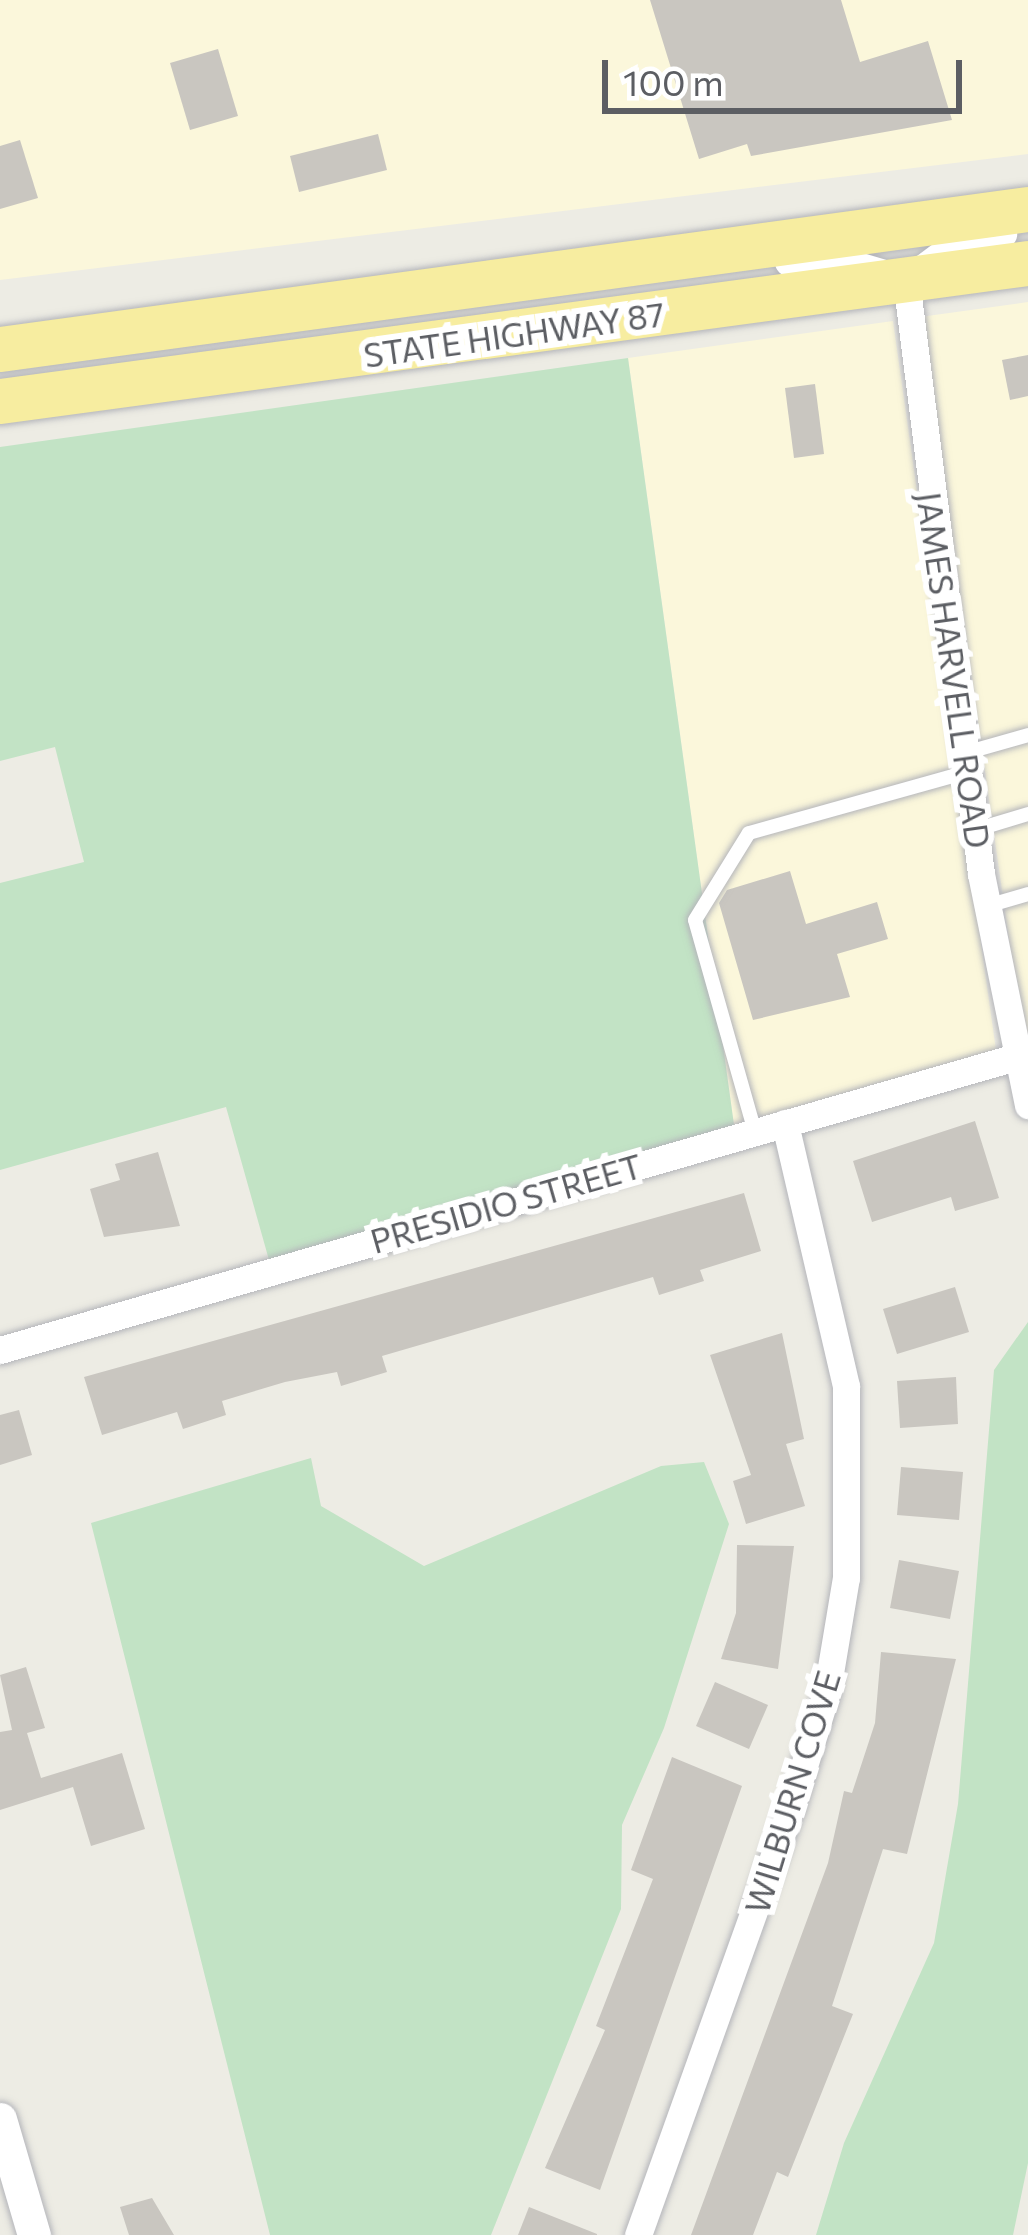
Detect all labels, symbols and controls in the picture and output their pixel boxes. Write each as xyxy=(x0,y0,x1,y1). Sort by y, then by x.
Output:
scale bar xyxy=(608,36,968,110)
text: 100 m xyxy=(623,59,724,103)
street label: STATE HIGHWAY 87 xyxy=(361,293,667,375)
street label: JAMES HARVELL ROAD xyxy=(909,489,999,851)
street label: PRESIDIO STREET xyxy=(366,1145,646,1261)
street label: WILBURN COVE xyxy=(736,1666,848,1918)

